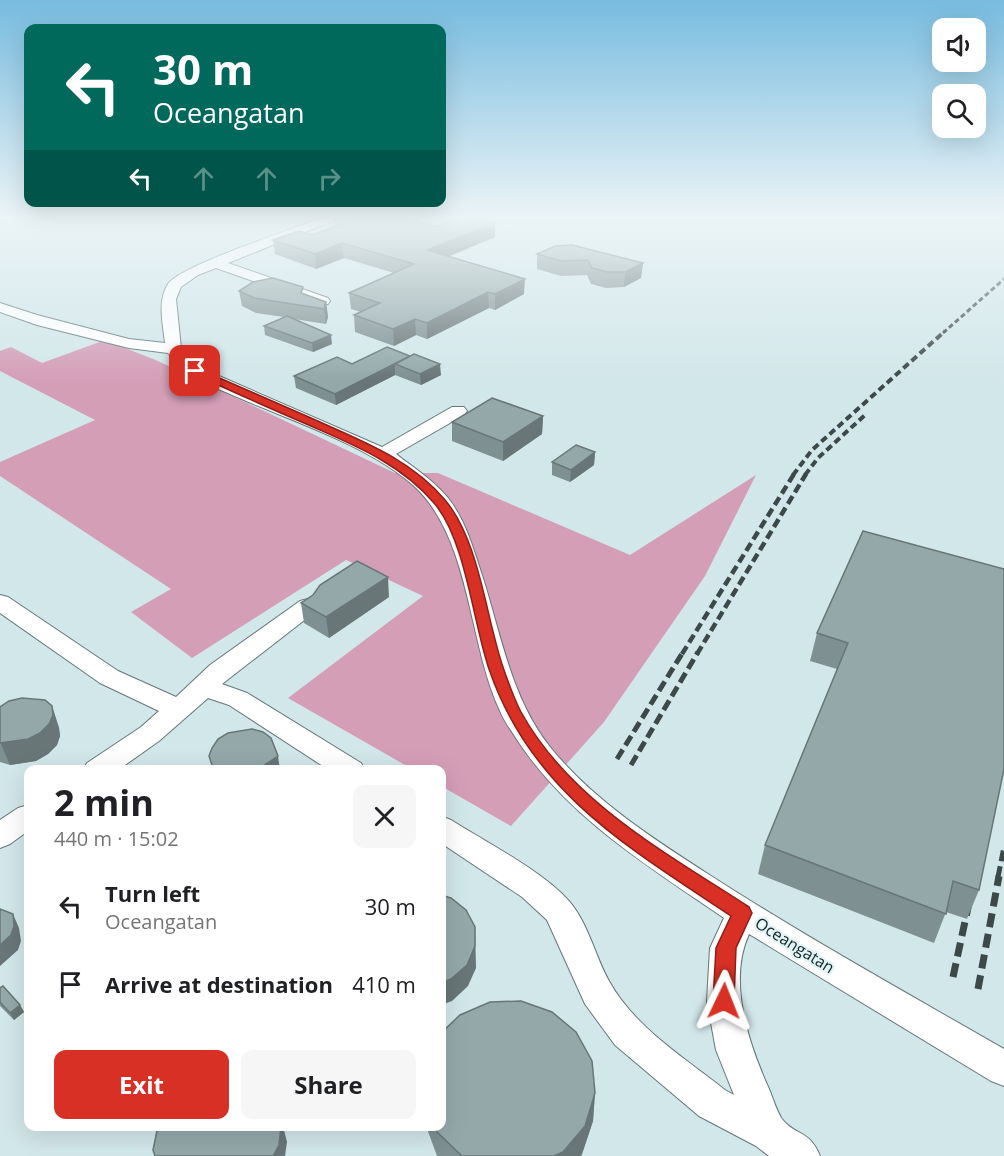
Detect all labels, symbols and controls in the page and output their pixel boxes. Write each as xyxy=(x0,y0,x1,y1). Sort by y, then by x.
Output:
map controls xyxy=(932,18,986,138)
button: sound xyxy=(932,18,986,72)
text: 30 m xyxy=(153,40,253,97)
icon: left xyxy=(54,48,132,126)
button: search xyxy=(932,84,986,138)
text: Oceangatan xyxy=(153,94,305,131)
icon: left xyxy=(124,162,157,195)
icon: ahead xyxy=(187,162,220,195)
icon: ahead xyxy=(250,162,283,195)
icon: right xyxy=(313,162,346,195)
pin xyxy=(169,345,220,396)
icon: arrive xyxy=(178,354,211,387)
text: 2 min xyxy=(54,778,154,827)
button: close xyxy=(353,785,416,848)
text: 440 m · 15:02 xyxy=(54,825,179,852)
text: Turn left xyxy=(105,878,200,908)
icon: left xyxy=(54,890,87,923)
text: 30 m xyxy=(365,891,416,921)
text: Oceangatan xyxy=(105,908,217,935)
street label: Oceangatan xyxy=(751,912,839,978)
icon: arrive xyxy=(54,968,87,1001)
text: Arrive at destination xyxy=(105,969,333,999)
text: 410 m xyxy=(352,969,416,999)
position arrow xyxy=(692,969,756,1033)
button: Exit xyxy=(54,1050,229,1119)
button: Share xyxy=(241,1050,416,1119)

